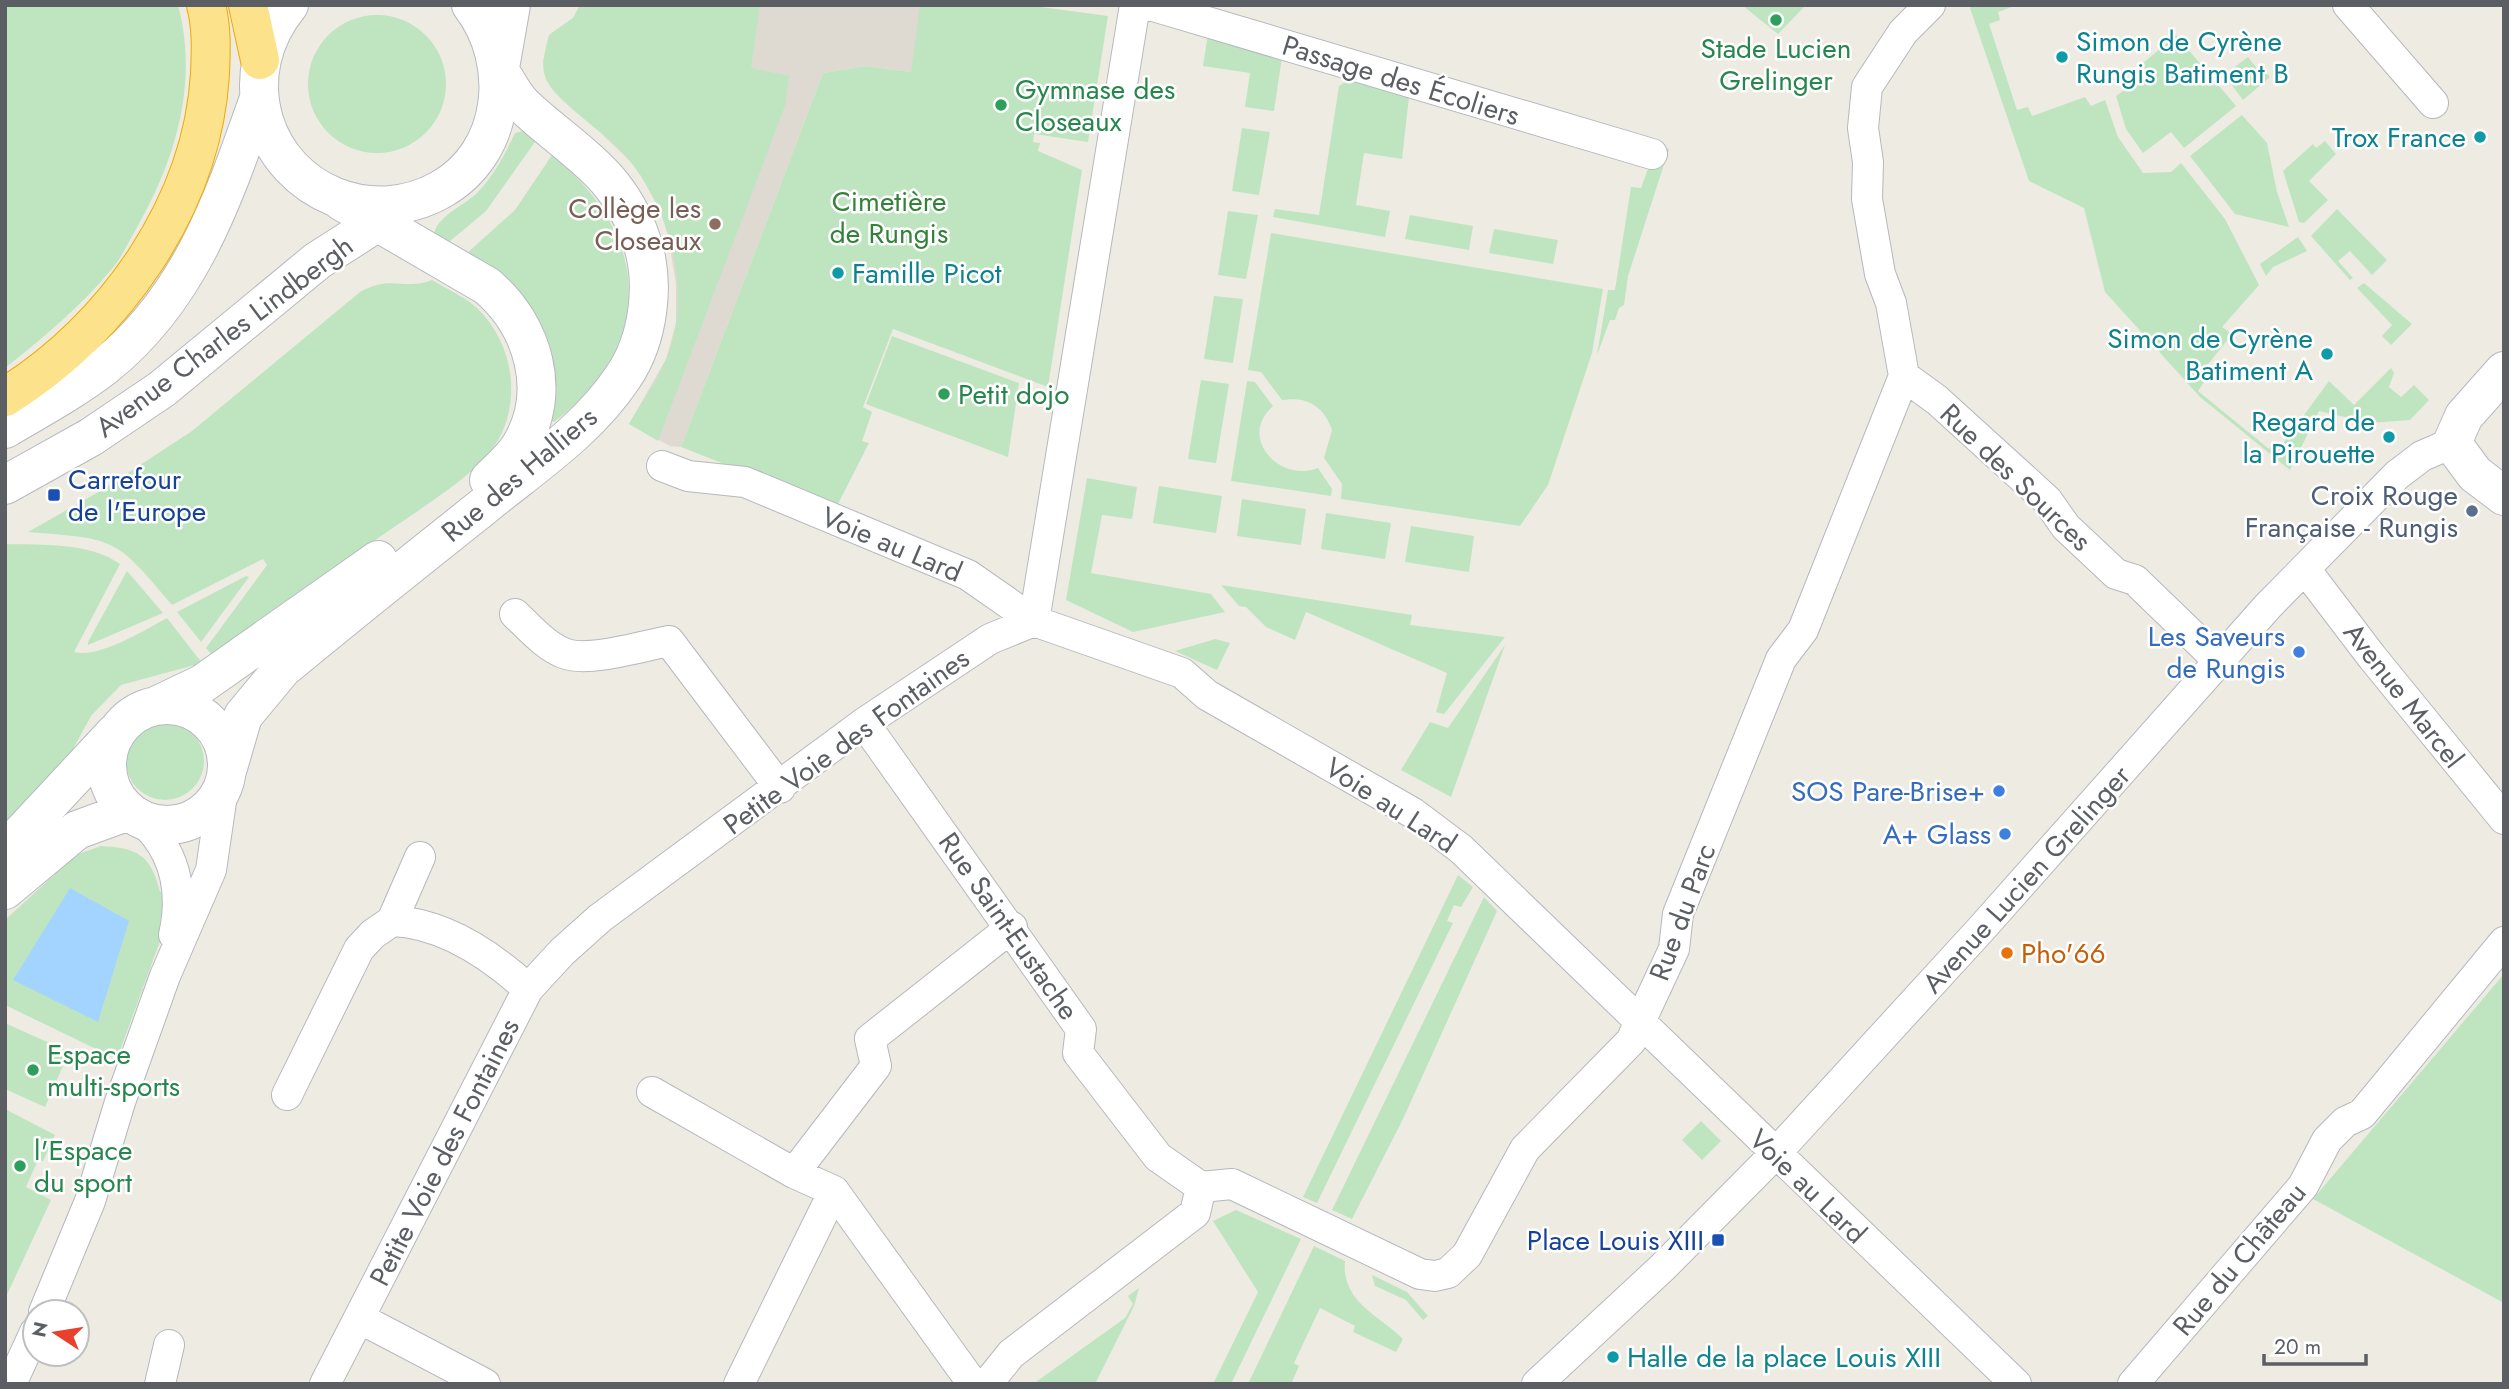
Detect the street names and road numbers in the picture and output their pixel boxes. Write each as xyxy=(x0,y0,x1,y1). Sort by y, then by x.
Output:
street label: Passage des Écoliers xyxy=(1277,25,1524,136)
street label: Avenue Charles Lindbergh xyxy=(87,226,362,447)
street label: Rue des Sources xyxy=(1931,394,2101,560)
street label: Rue des Halliers xyxy=(433,397,606,552)
street label: Voie au Lard xyxy=(815,496,969,593)
street label: Avenue Marcel xyxy=(2334,614,2474,777)
street label: Petite Voie des Fontaines xyxy=(715,638,978,845)
street label: Voie au Lard xyxy=(1317,747,1465,863)
street label: Avenue Lucien Grelinger xyxy=(1913,756,2140,1002)
street label: Rue Saint-Eustache xyxy=(929,824,1089,1028)
street label: Rue du Parc xyxy=(1639,838,1726,986)
street label: Petite Voie des Fontaines xyxy=(359,1011,530,1293)
street label: Voie au Lard xyxy=(1740,1120,1876,1253)
street label: Rue du Château xyxy=(2163,1174,2316,1345)

